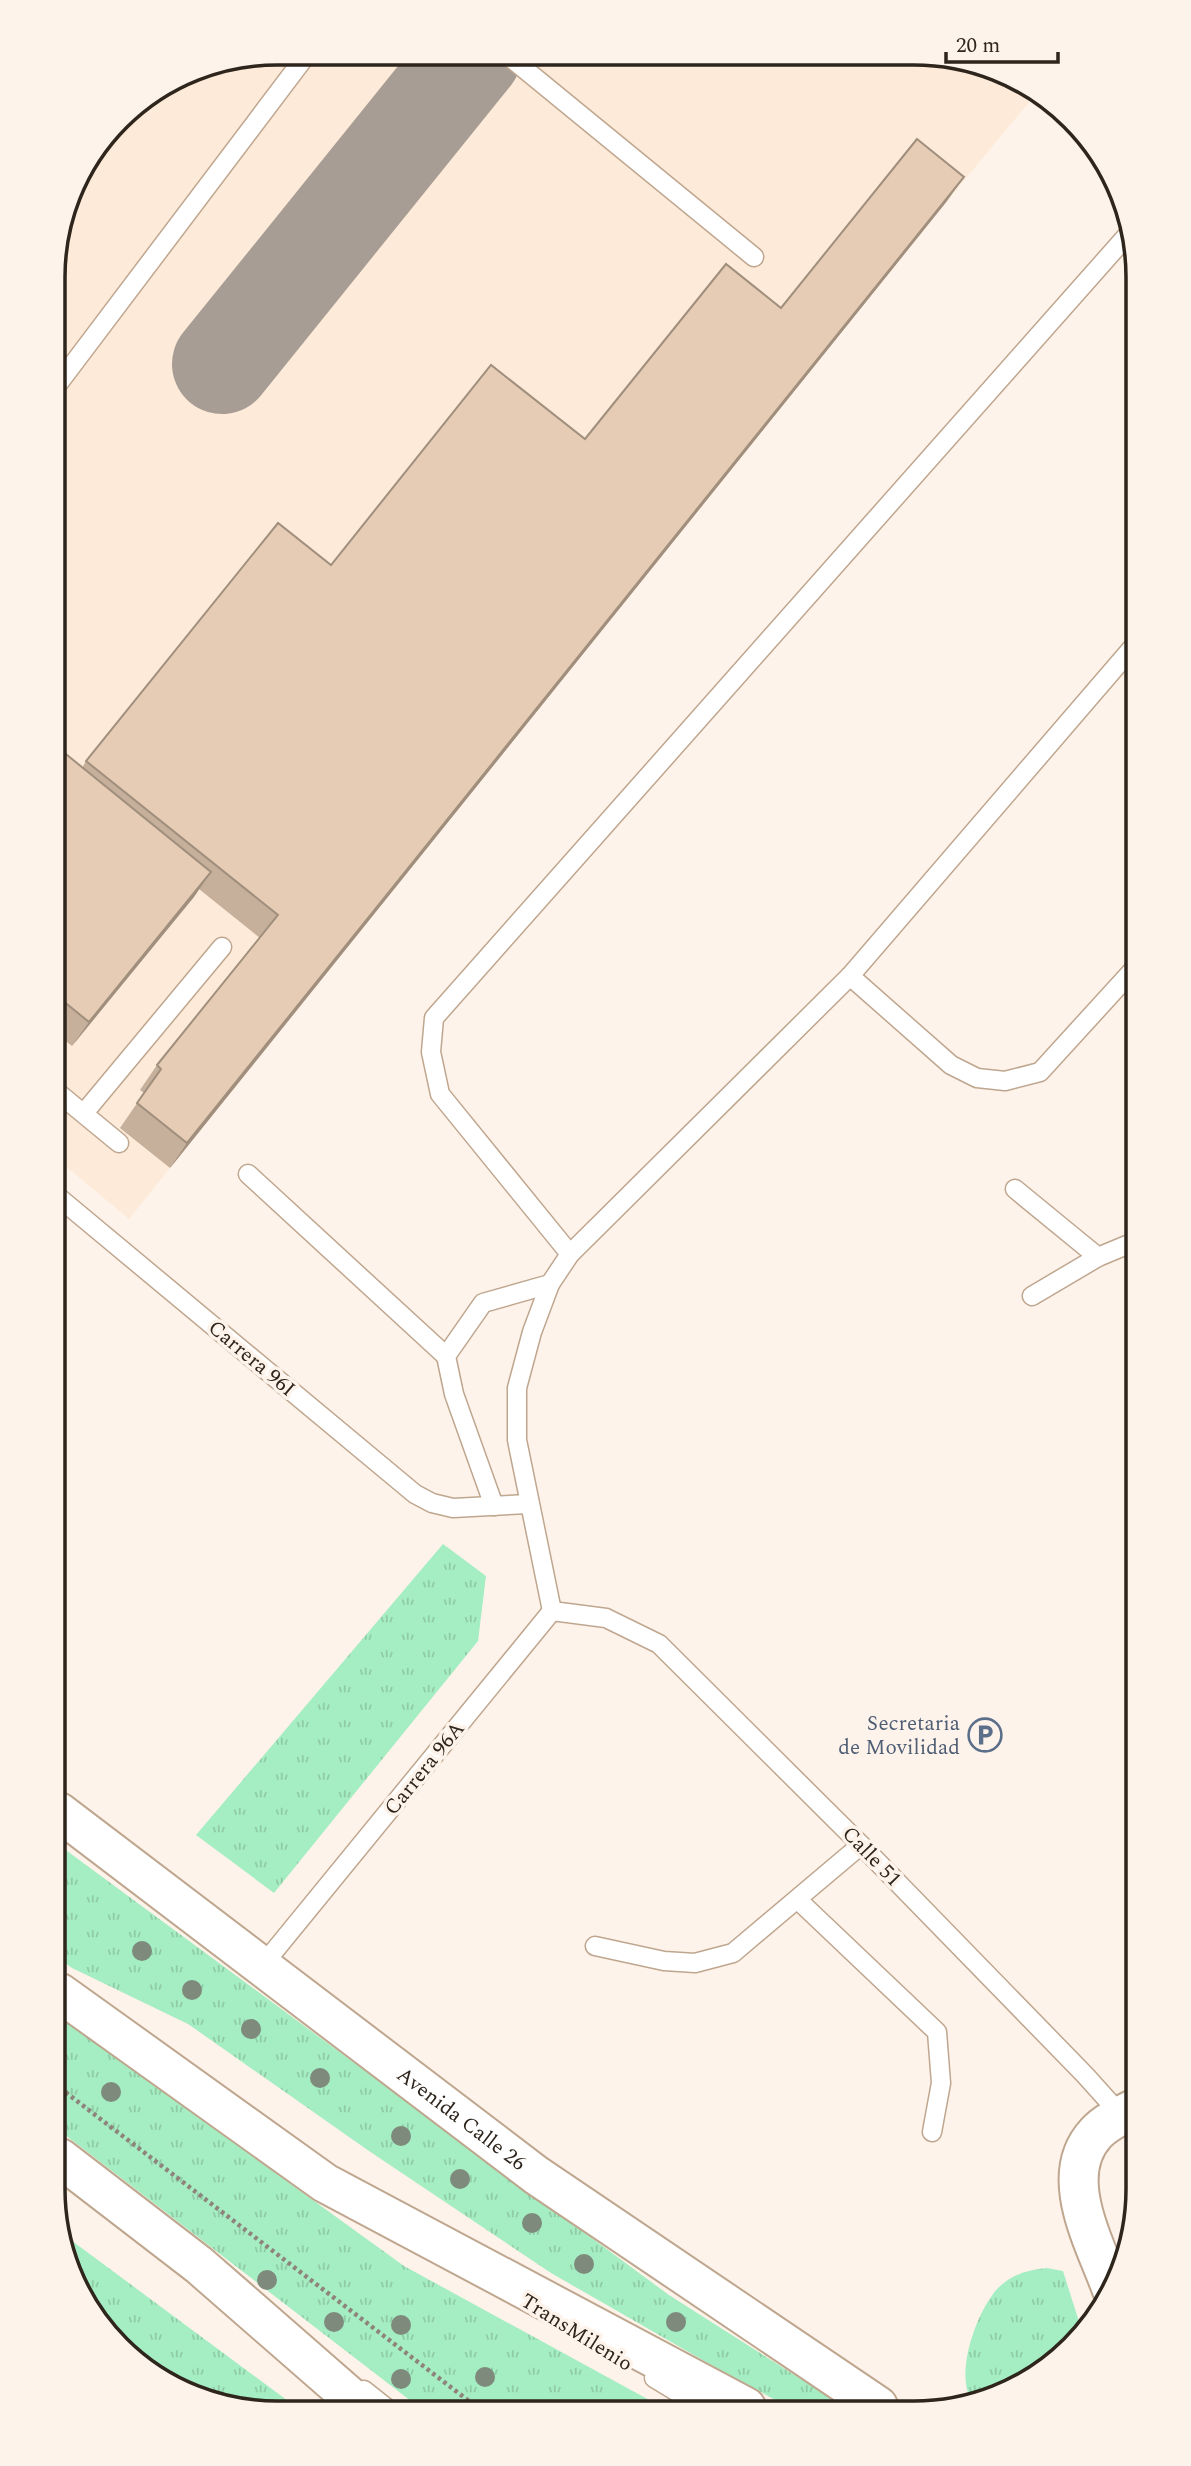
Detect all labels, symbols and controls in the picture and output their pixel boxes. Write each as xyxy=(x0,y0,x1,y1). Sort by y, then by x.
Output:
scale bar xyxy=(946,21,1058,65)
text: 20 m xyxy=(956,30,1000,62)
street label: Carrera 96I xyxy=(201,1313,302,1405)
place label: Secretaria de Movilidad xyxy=(838,1708,961,1764)
street label: Carrera 96A xyxy=(377,1714,473,1823)
parking icon: Secretaria de Movilidad xyxy=(966,1716,1004,1754)
street label: Calle 51 xyxy=(834,1819,909,1894)
street label: Avenida Calle 26 xyxy=(390,2059,533,2179)
street label: TransMilenio xyxy=(514,2286,639,2380)

